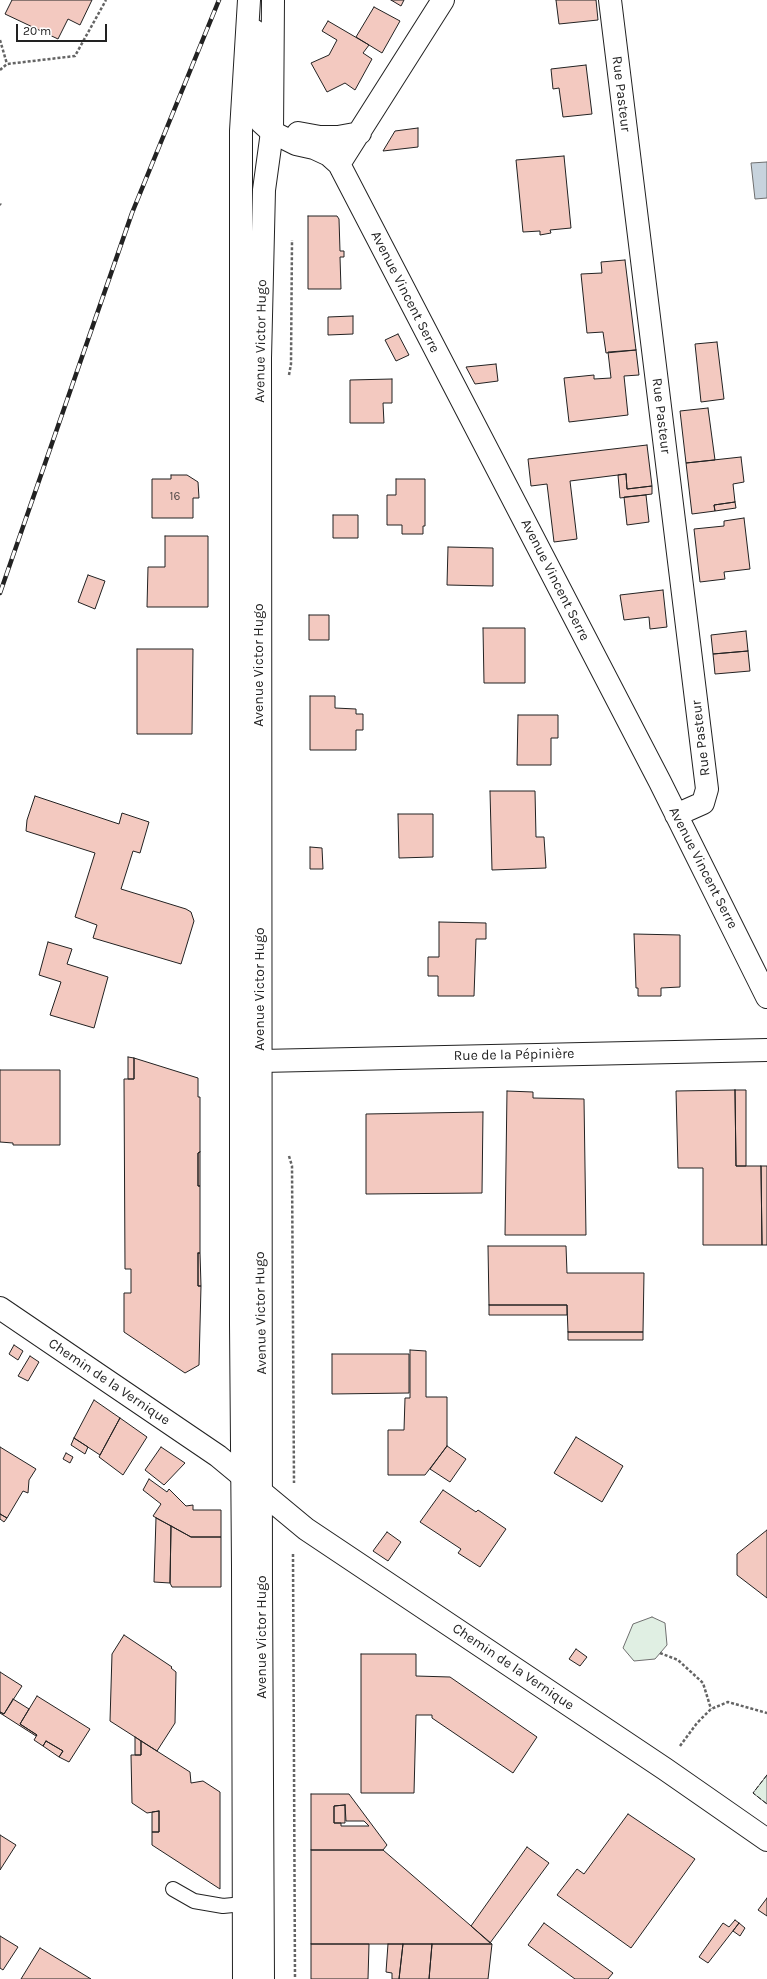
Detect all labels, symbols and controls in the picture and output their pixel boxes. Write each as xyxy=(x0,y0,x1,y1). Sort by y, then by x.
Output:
scale bar xyxy=(18,16,109,42)
text: 20 m xyxy=(23,24,51,38)
street label: Rue Pasteur xyxy=(608,55,634,133)
street label: Avenue Vincent Serre xyxy=(367,228,443,356)
street label: Avenue Victor Hugo xyxy=(252,279,270,403)
street label: Rue Pasteur xyxy=(648,377,674,455)
house number: 16 xyxy=(170,490,180,504)
street label: Avenue Vincent Serre xyxy=(517,516,593,644)
street label: Avenue Victor Hugo xyxy=(251,603,267,727)
street label: Rue Pasteur xyxy=(688,699,714,777)
street label: Avenue Vincent Serre xyxy=(665,804,741,932)
street label: Avenue Victor Hugo xyxy=(252,927,268,1051)
street label: Rue de la Pépinière xyxy=(454,1046,574,1064)
street label: Avenue Victor Hugo xyxy=(252,1251,270,1375)
street label: Chemin de la Vernique xyxy=(45,1335,173,1429)
street label: Avenue Victor Hugo xyxy=(254,1575,270,1699)
street label: Chemin de la Vernique xyxy=(449,1620,577,1714)

